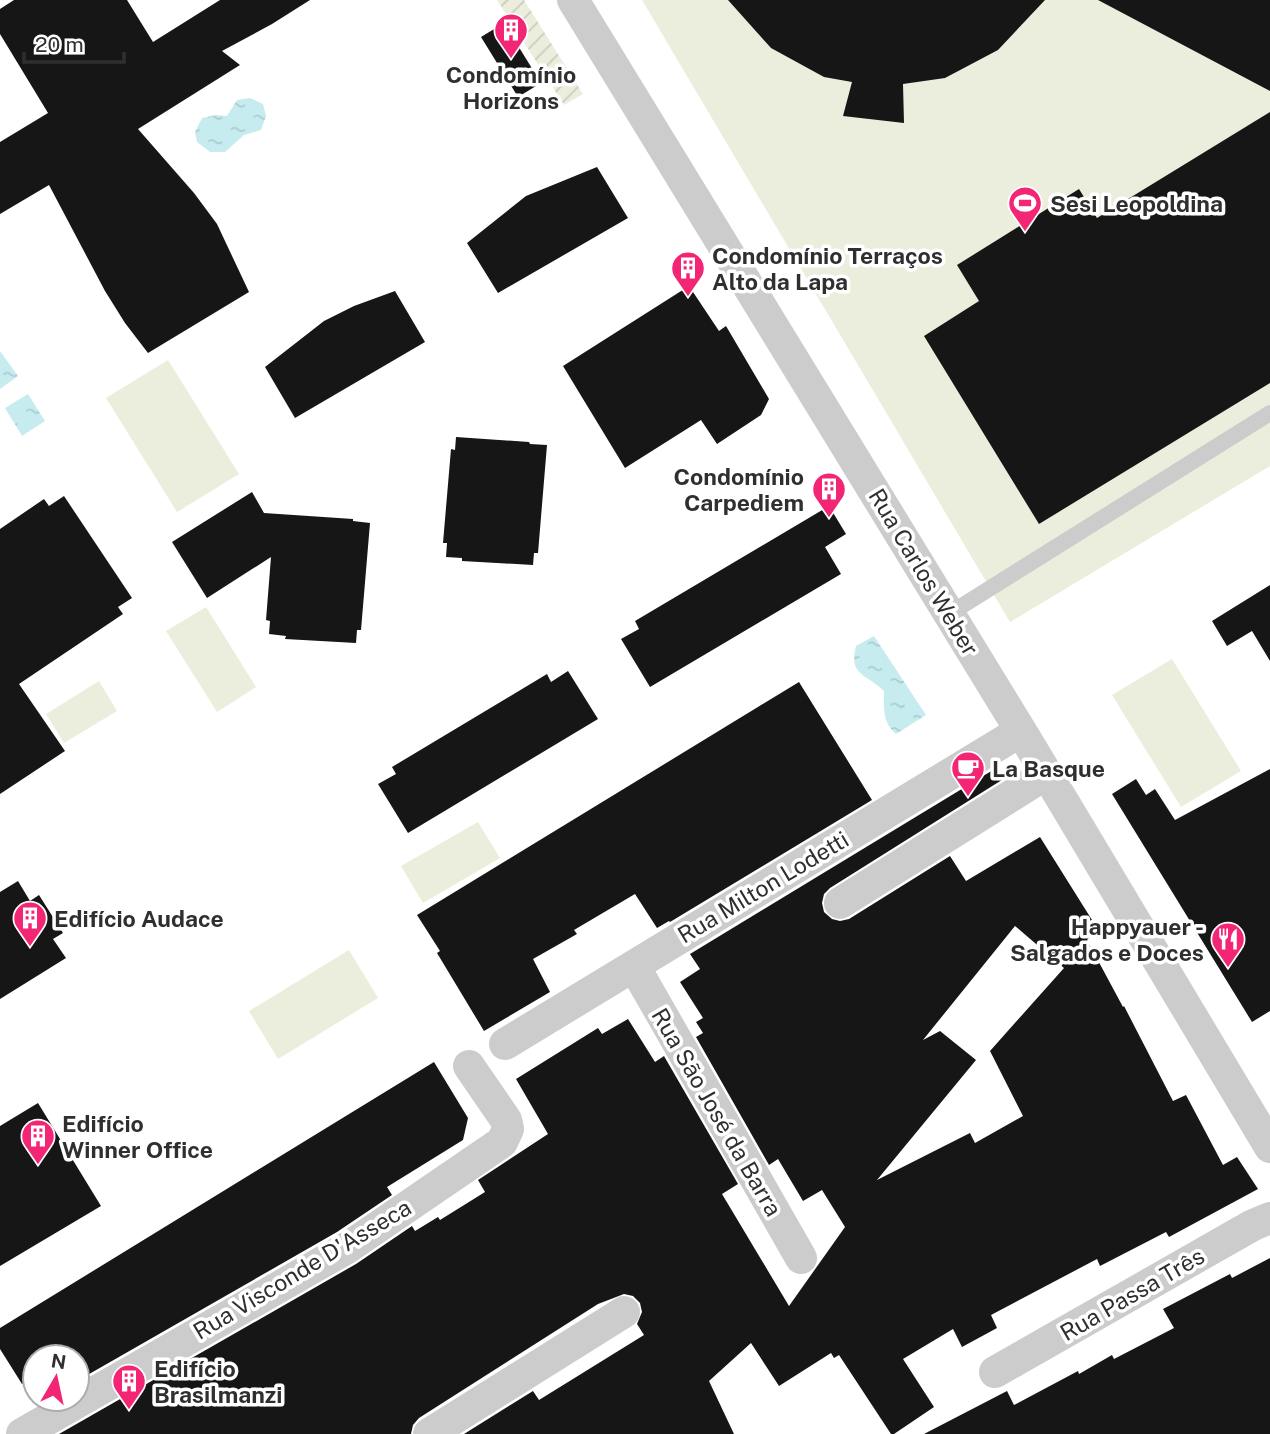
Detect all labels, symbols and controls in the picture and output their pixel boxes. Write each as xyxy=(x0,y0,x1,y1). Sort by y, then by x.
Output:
building icon: Condomínio Horizons xyxy=(492,11,530,60)
scale bar xyxy=(24,21,124,65)
text: 20 m xyxy=(35,32,84,57)
place label: Condomínio Horizons xyxy=(446,61,576,114)
sports icon: Sesi Leopoldina xyxy=(1006,184,1044,233)
place label: Sesi Leopoldina xyxy=(1050,190,1223,217)
place label: Condomínio Terraços Alto da Lapa xyxy=(712,242,943,295)
building icon: Condomínio Terraços Alto da Lapa xyxy=(669,249,707,298)
place label: Condomínio Carpediem xyxy=(674,463,804,516)
building icon: Condomínio Carpediem xyxy=(810,470,848,519)
street label: Rua Carlos Weber xyxy=(863,484,985,660)
cafe icon: La Basque xyxy=(949,749,987,798)
place label: La Basque xyxy=(992,755,1105,782)
street label: Rua Milton Lodetti xyxy=(673,825,853,949)
building icon: Edifício Audace xyxy=(11,899,49,948)
place label: Edifício Audace xyxy=(54,905,224,932)
place label: Happyauer - Salgados e Doces xyxy=(1010,913,1204,966)
restaurant icon: Happyauer - Salgados e Doces xyxy=(1209,920,1247,969)
street label: Rua São José da Barra xyxy=(646,1003,788,1221)
place label: Edifício Winner Office xyxy=(62,1110,213,1163)
building icon: Edifício Winner Office xyxy=(19,1117,57,1166)
street label: Rua Visconde D'Asseca xyxy=(188,1193,416,1345)
street label: Rua Passa Três xyxy=(1055,1242,1209,1346)
north arrow xyxy=(21,1343,91,1413)
text: N xyxy=(50,1349,68,1373)
place label: Edifício Brasilmanzi xyxy=(154,1355,282,1408)
building icon: Edifício Brasilmanzi xyxy=(110,1362,148,1411)

